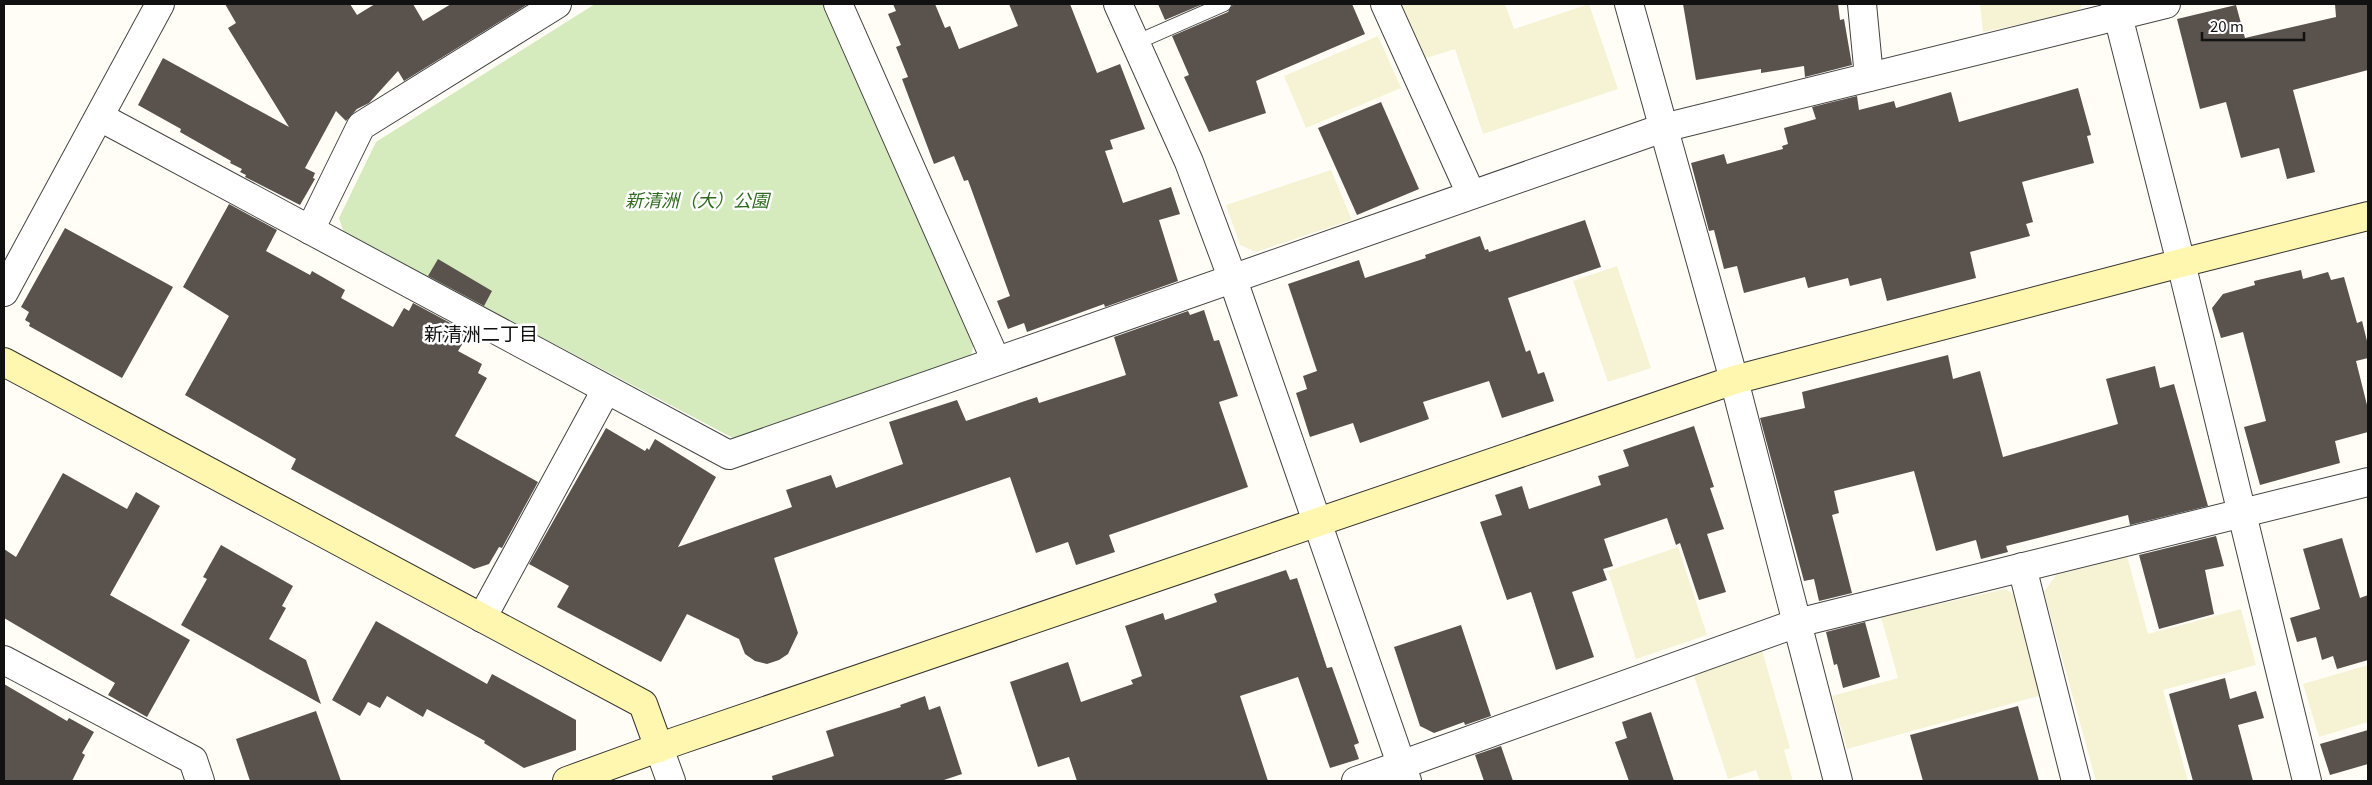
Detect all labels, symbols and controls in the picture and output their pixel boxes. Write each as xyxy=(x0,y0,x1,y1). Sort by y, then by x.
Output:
scale bar xyxy=(2202,10,2304,42)
text: 20 m xyxy=(2210,15,2244,36)
park label: 新清洲（大）公園 xyxy=(625,186,772,212)
district label: 新清洲二丁目 xyxy=(424,319,538,346)

